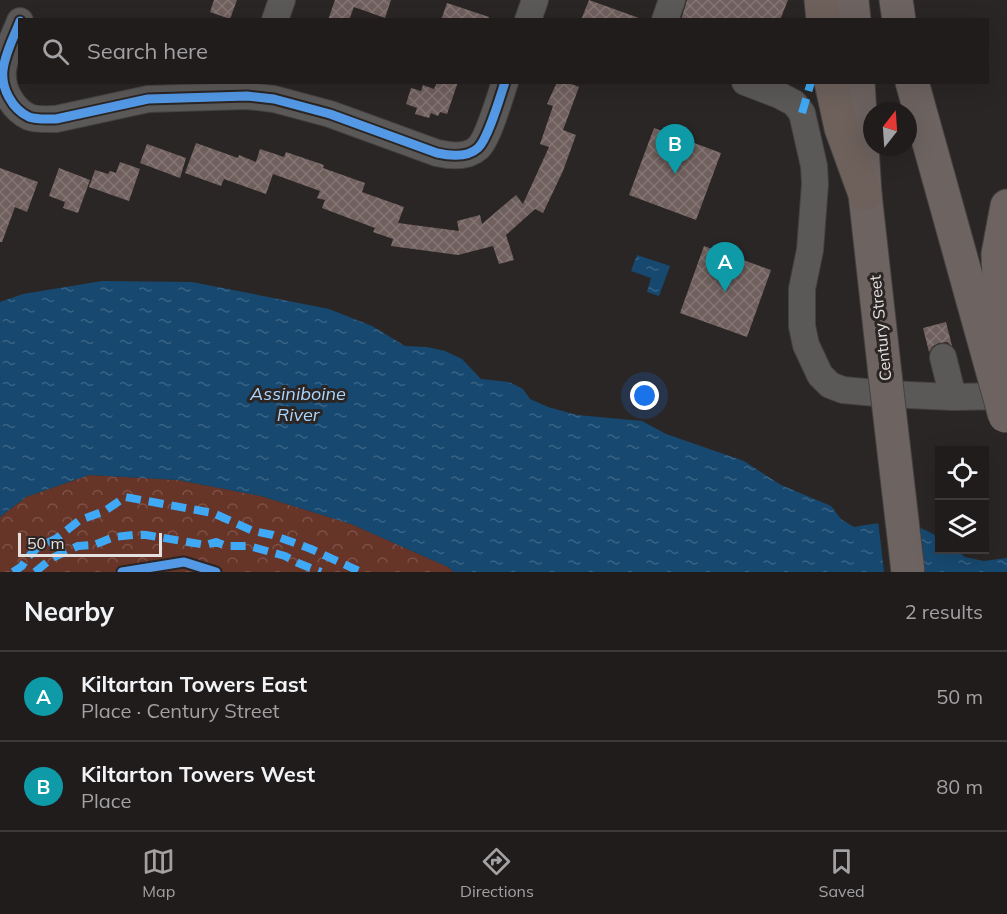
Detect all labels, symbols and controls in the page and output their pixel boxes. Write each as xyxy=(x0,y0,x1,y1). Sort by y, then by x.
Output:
search box xyxy=(18,18,989,84)
icon: search xyxy=(39,35,72,68)
text: Search here xyxy=(87,37,208,65)
north arrow xyxy=(863,102,917,156)
pin: B xyxy=(656,124,694,174)
pin: A xyxy=(706,242,744,292)
street label: Century Street xyxy=(864,274,896,382)
your location xyxy=(630,381,659,410)
water label: Assiniboine River xyxy=(249,382,346,426)
map controls xyxy=(935,446,989,554)
button: locate xyxy=(935,446,989,500)
button: layers xyxy=(935,500,989,554)
scale bar xyxy=(18,530,162,558)
text: 50 m xyxy=(27,533,64,553)
text: Nearby xyxy=(24,595,114,628)
text: 2 results xyxy=(905,599,983,624)
text: Kiltartan Towers East xyxy=(81,670,307,698)
text: A xyxy=(36,684,51,709)
text: 50 m xyxy=(936,684,983,709)
text: Place · Century Street xyxy=(81,698,280,723)
text: Kiltarton Towers West xyxy=(81,760,315,788)
text: B xyxy=(37,774,50,799)
text: 80 m xyxy=(936,774,983,799)
text: Place xyxy=(81,788,131,813)
tab: Map xyxy=(142,845,175,901)
tab: Directions xyxy=(460,845,534,901)
tab: Saved xyxy=(819,845,865,901)

